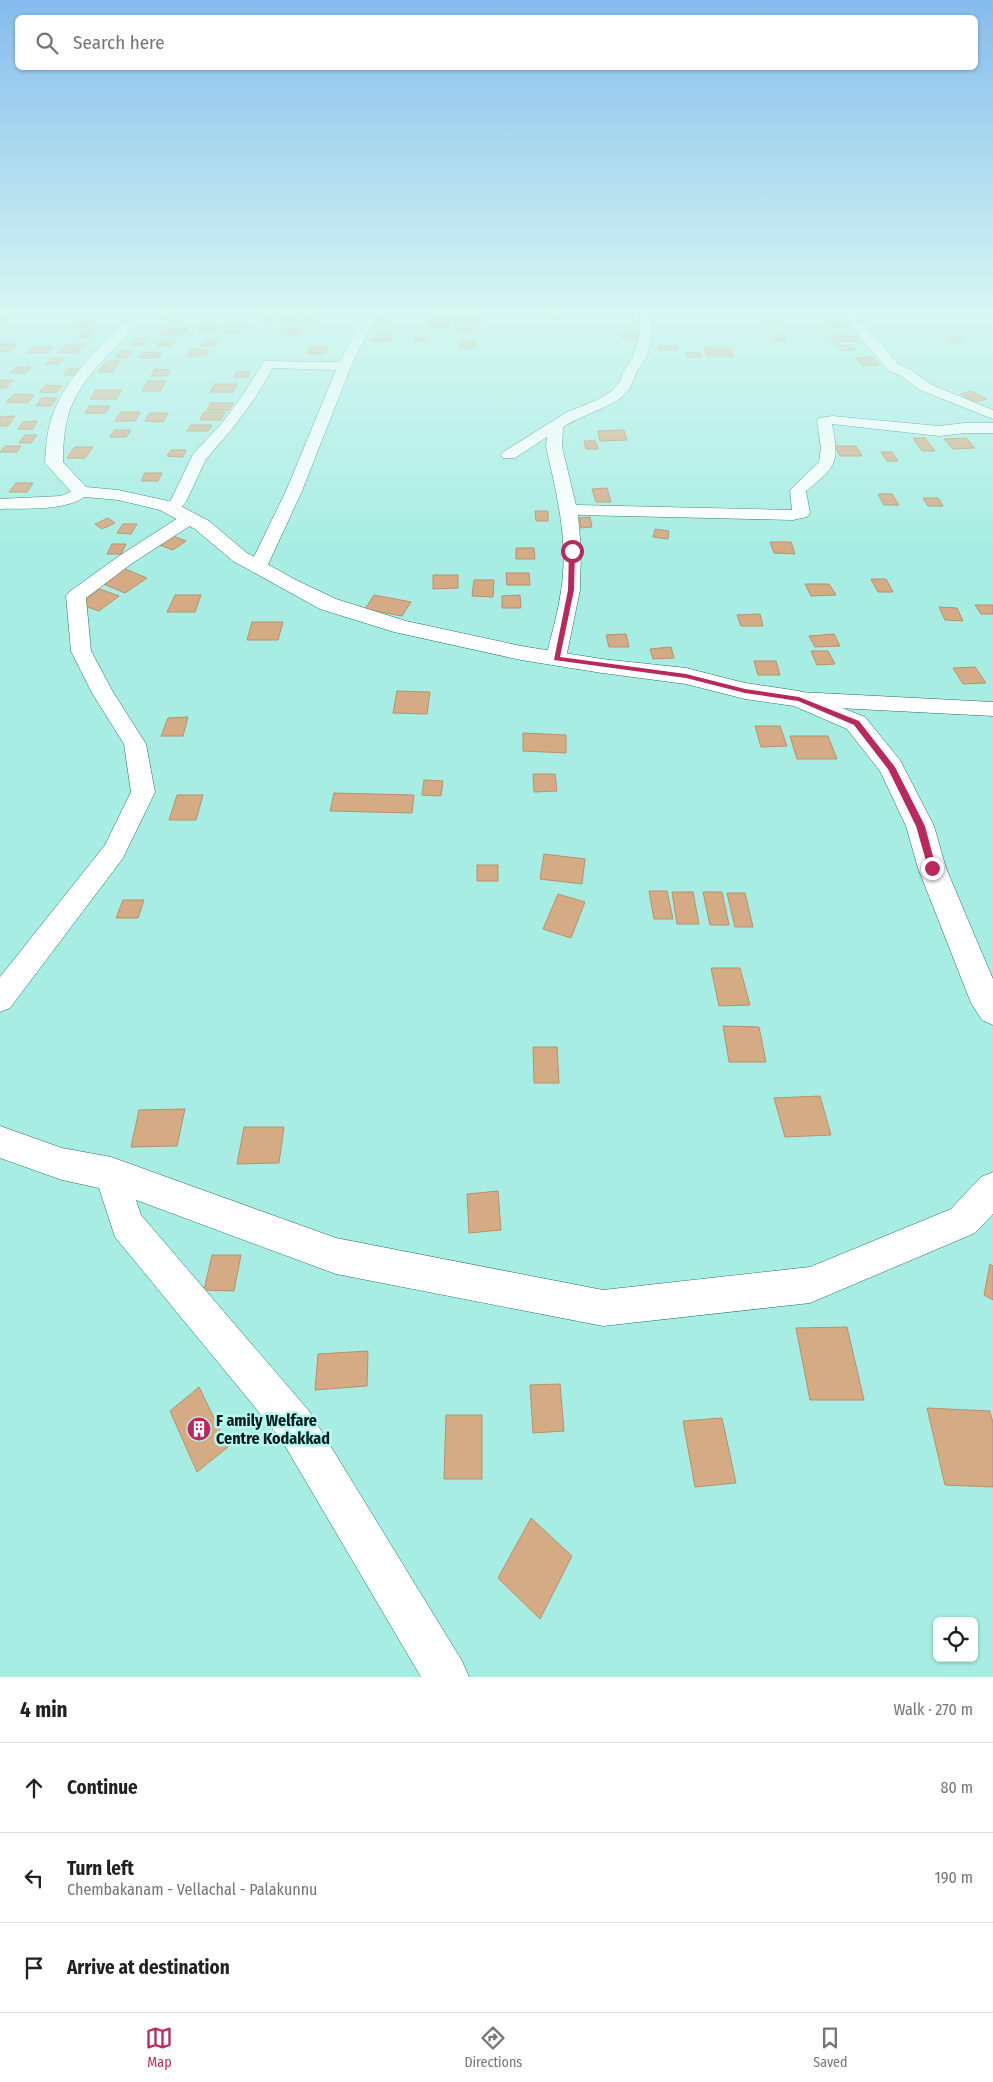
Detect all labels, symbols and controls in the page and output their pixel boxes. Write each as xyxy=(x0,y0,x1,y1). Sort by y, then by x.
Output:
search box xyxy=(15,15,978,70)
icon: search xyxy=(33,29,61,57)
text: Search here xyxy=(73,31,165,54)
route start xyxy=(561,540,584,563)
route end xyxy=(921,857,944,880)
place label: F amily Welfare Centre Kodakkad xyxy=(216,1411,330,1448)
building icon: F amily Welfare Centre Kodakkad xyxy=(186,1416,212,1442)
map controls xyxy=(933,1617,978,1662)
button: locate xyxy=(933,1617,978,1662)
text: 4 min xyxy=(20,1697,68,1723)
text: Walk · 270 m xyxy=(894,1700,973,1719)
icon: ahead xyxy=(20,1774,48,1802)
text: Continue xyxy=(67,1776,138,1799)
text: 80 m xyxy=(941,1778,973,1797)
text: Turn left xyxy=(67,1857,134,1880)
icon: left xyxy=(20,1864,48,1892)
text: 190 m xyxy=(935,1868,973,1887)
text: Chembakanam - Vellachal - Palakunnu xyxy=(67,1880,317,1899)
icon: arrive xyxy=(20,1954,48,1982)
text: Arrive at destination xyxy=(67,1956,230,1979)
tab: Map xyxy=(145,2024,173,2071)
tab: Directions xyxy=(464,2024,522,2071)
tab: Saved xyxy=(813,2024,848,2071)

